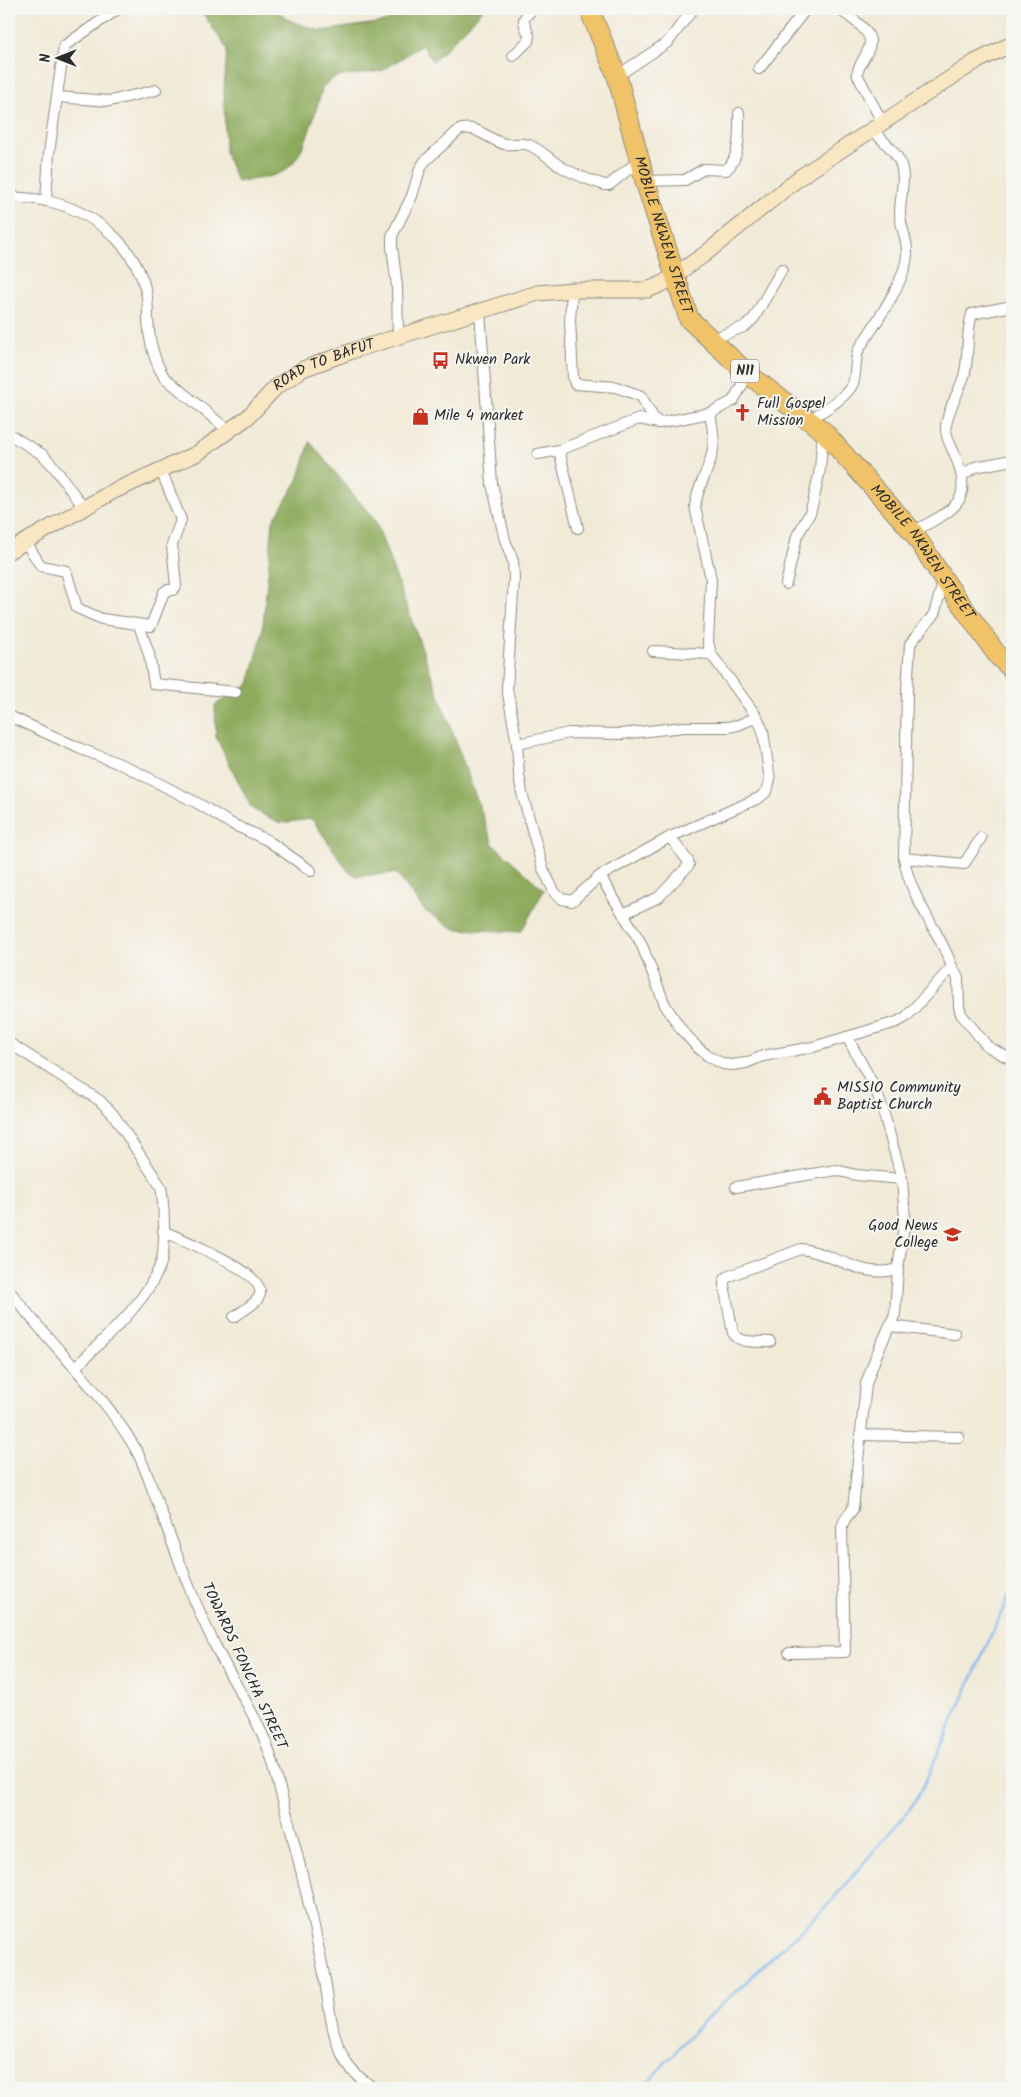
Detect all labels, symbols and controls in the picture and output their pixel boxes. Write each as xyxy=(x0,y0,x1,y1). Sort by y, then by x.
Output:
north arrow xyxy=(32,32,82,82)
text: N xyxy=(35,53,57,62)
street label: MOBILE NKWEN STREET xyxy=(627,153,699,319)
street label: ROAD TO BAFUT xyxy=(268,332,380,398)
place label: Nkwen Park xyxy=(455,348,531,372)
bus stop icon: Nkwen Park xyxy=(431,350,451,370)
road number: N11 xyxy=(731,360,759,382)
place label: Full Gospel Mission xyxy=(757,392,826,433)
church icon: Full Gospel Mission xyxy=(733,403,753,423)
place label: Mile 4 market xyxy=(434,404,524,428)
shop icon: Mile 4 market xyxy=(410,406,430,426)
street label: MOBILE NKWEN STREET xyxy=(864,479,982,627)
place label: MISSIO Community Baptist Church xyxy=(837,1076,962,1117)
public building icon: MISSIO Community Baptist Church xyxy=(813,1087,833,1107)
place label: Good News College xyxy=(868,1214,939,1255)
school or university icon: Good News College xyxy=(942,1225,962,1245)
street label: TOWARDS FONCHA STREET xyxy=(195,1578,294,1755)

